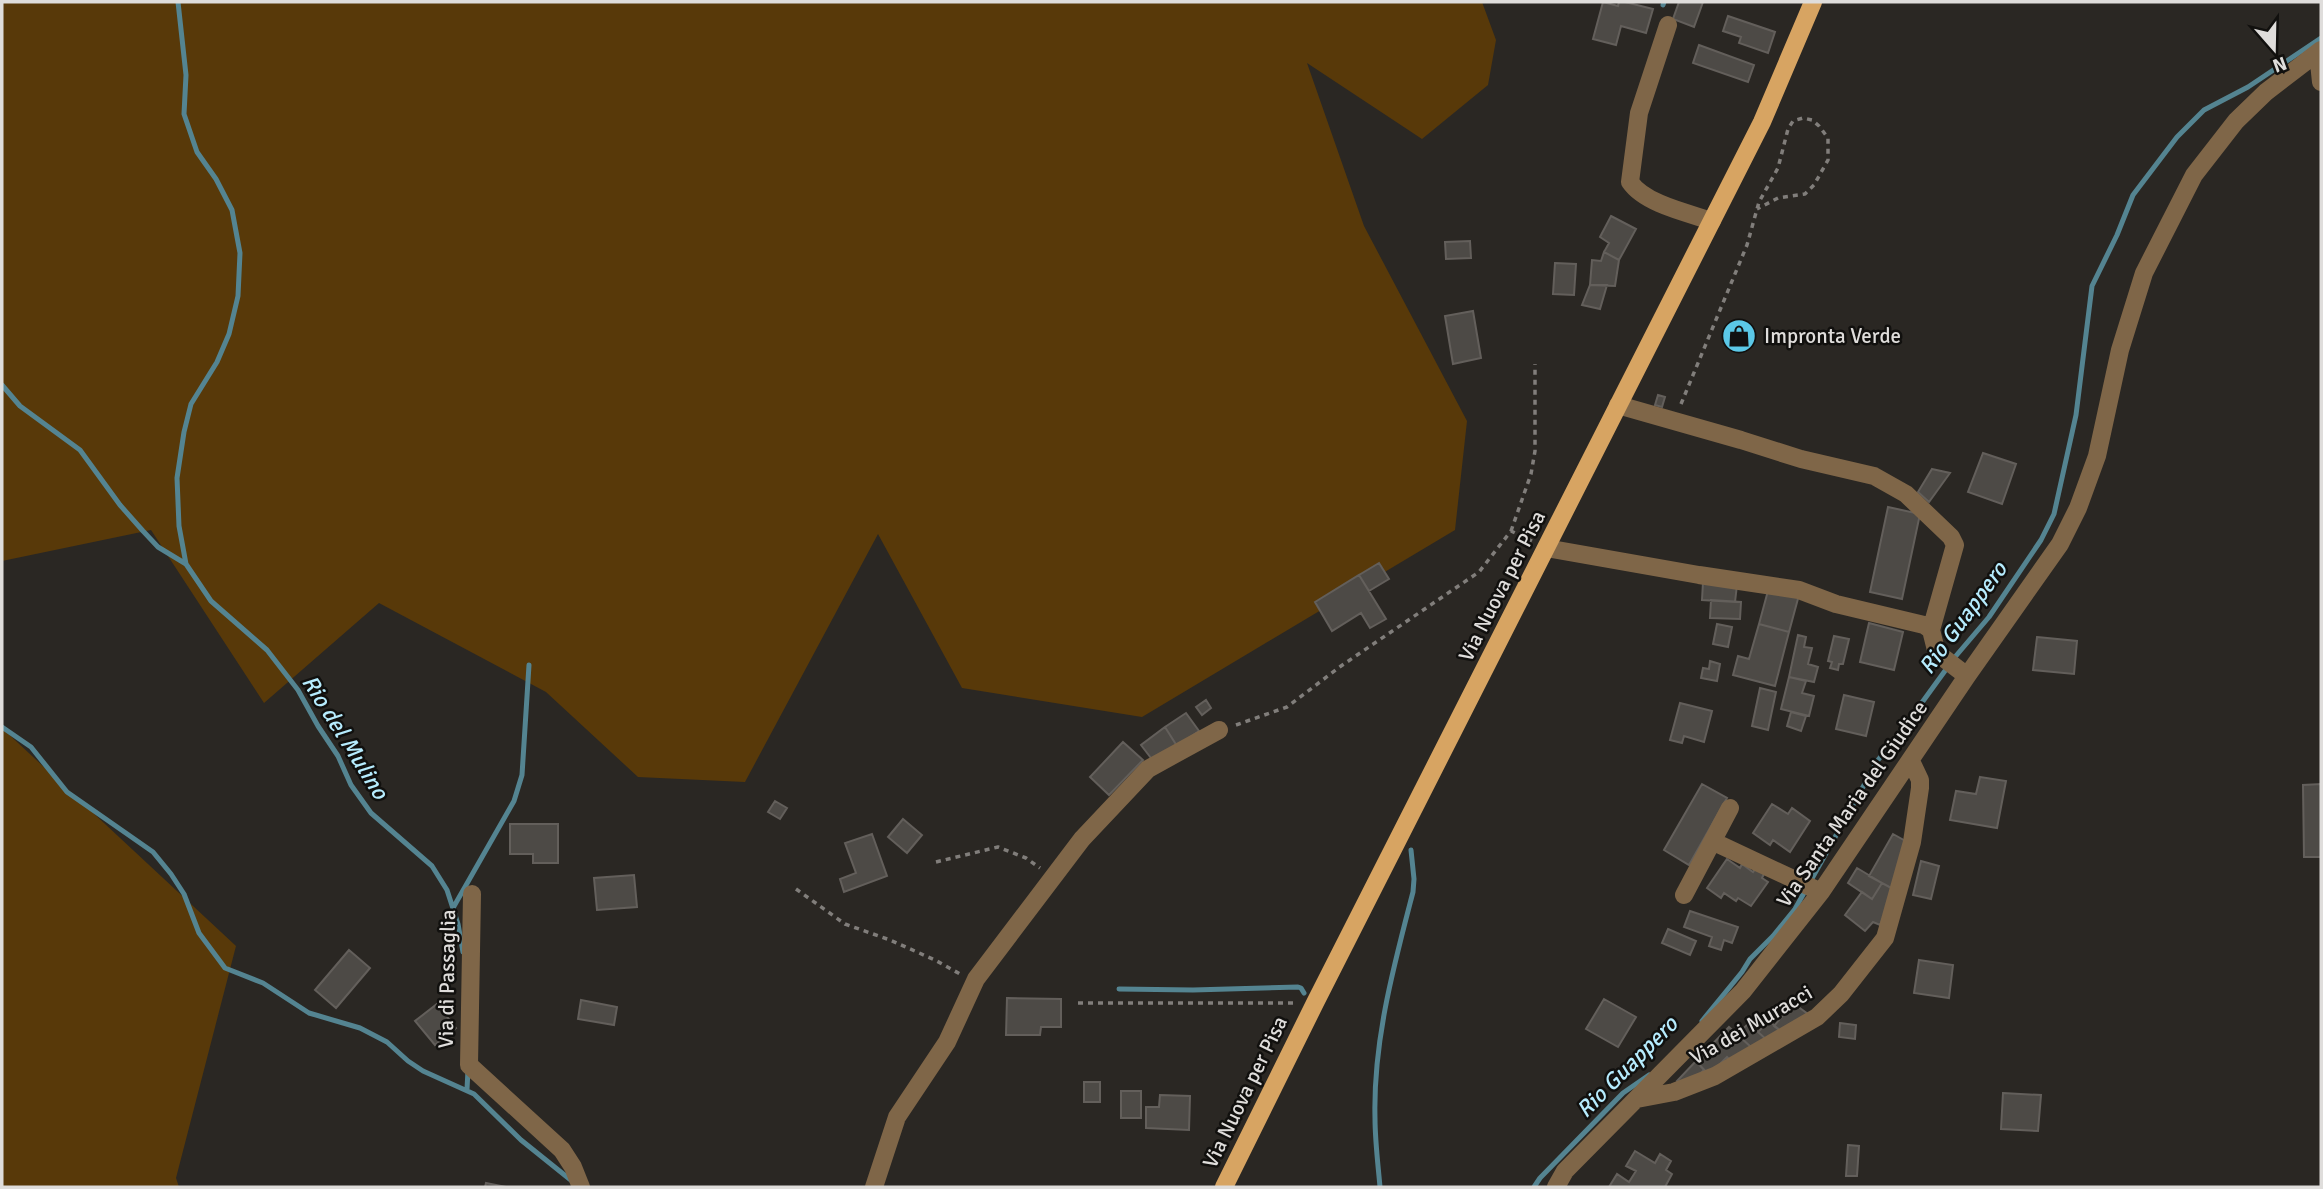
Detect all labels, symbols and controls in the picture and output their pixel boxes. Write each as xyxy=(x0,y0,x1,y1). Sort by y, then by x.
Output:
north arrow xyxy=(2239,14,2309,84)
text: N xyxy=(2269,50,2290,78)
shop icon: Impronta Verde xyxy=(1720,317,1758,355)
place label: Impronta Verde xyxy=(1764,323,1901,349)
street label: Via Nuova per Pisa xyxy=(1453,506,1551,666)
water label: Rio Guappero xyxy=(1912,555,2014,680)
water label: Rio del Mulino xyxy=(295,669,395,805)
street label: Via Santa Maria del Giudice xyxy=(1771,696,1933,912)
street label: Via di Passaglia xyxy=(433,909,461,1049)
street label: Via dei Muracci xyxy=(1685,979,1817,1071)
water label: Rio Guappero xyxy=(1570,1009,1685,1124)
street label: Via Nuova per Pisa xyxy=(1197,1012,1293,1172)

